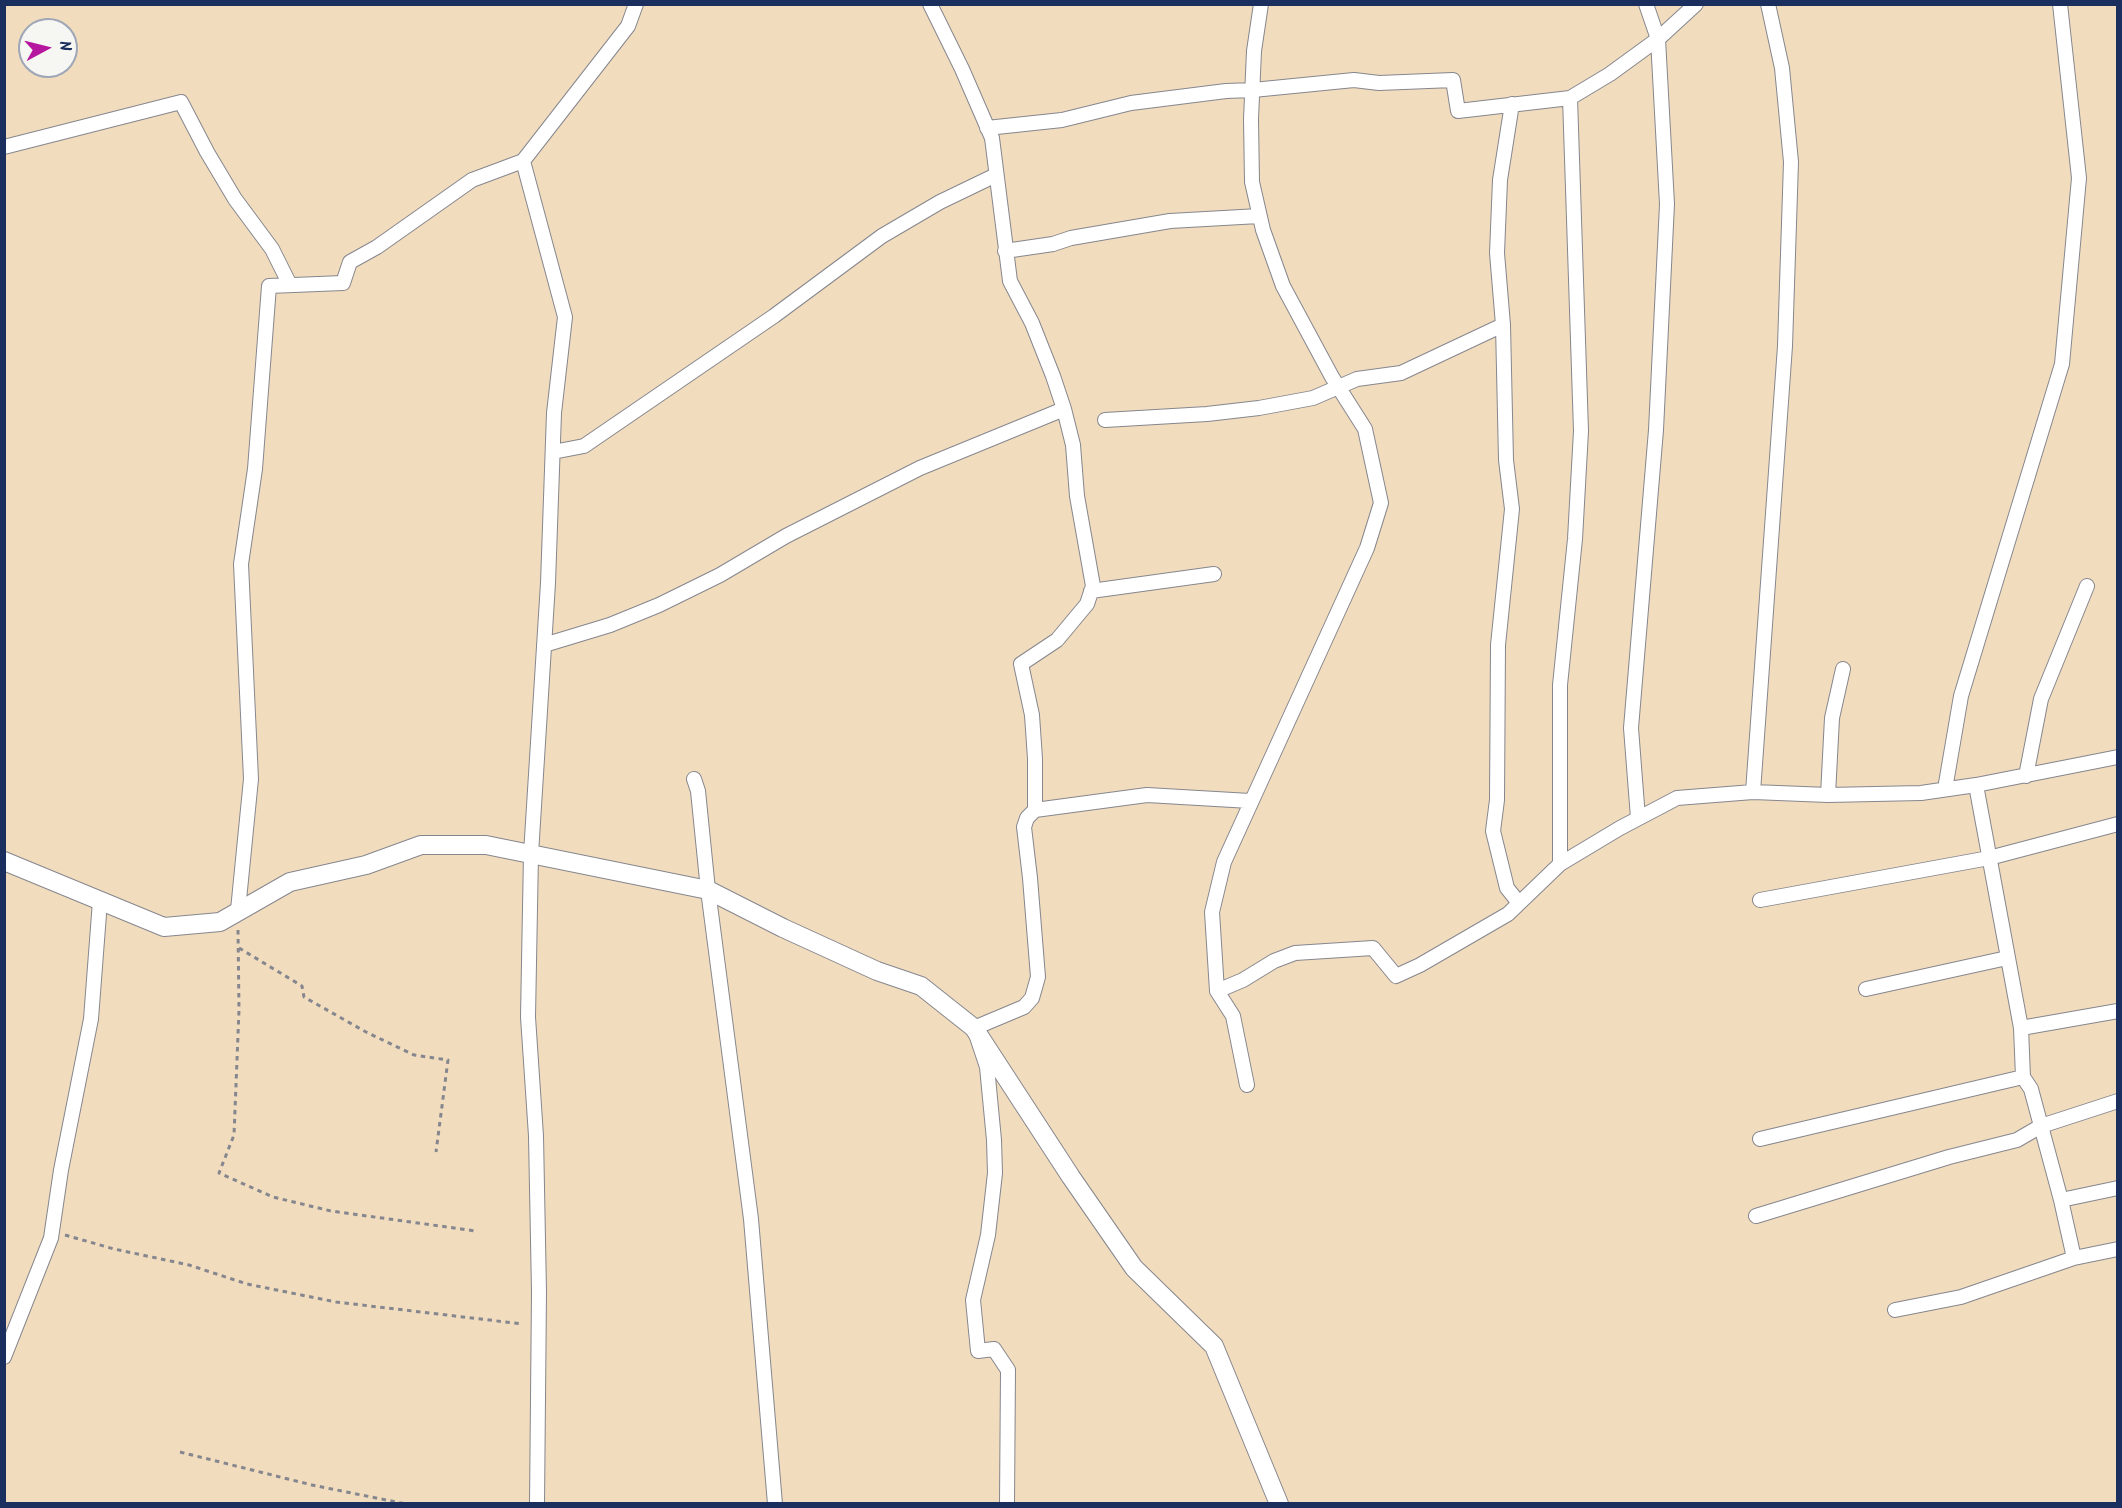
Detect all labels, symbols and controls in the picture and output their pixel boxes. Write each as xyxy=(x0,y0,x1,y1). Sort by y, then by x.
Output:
north arrow xyxy=(18,18,78,78)
text: N xyxy=(51,39,77,53)

